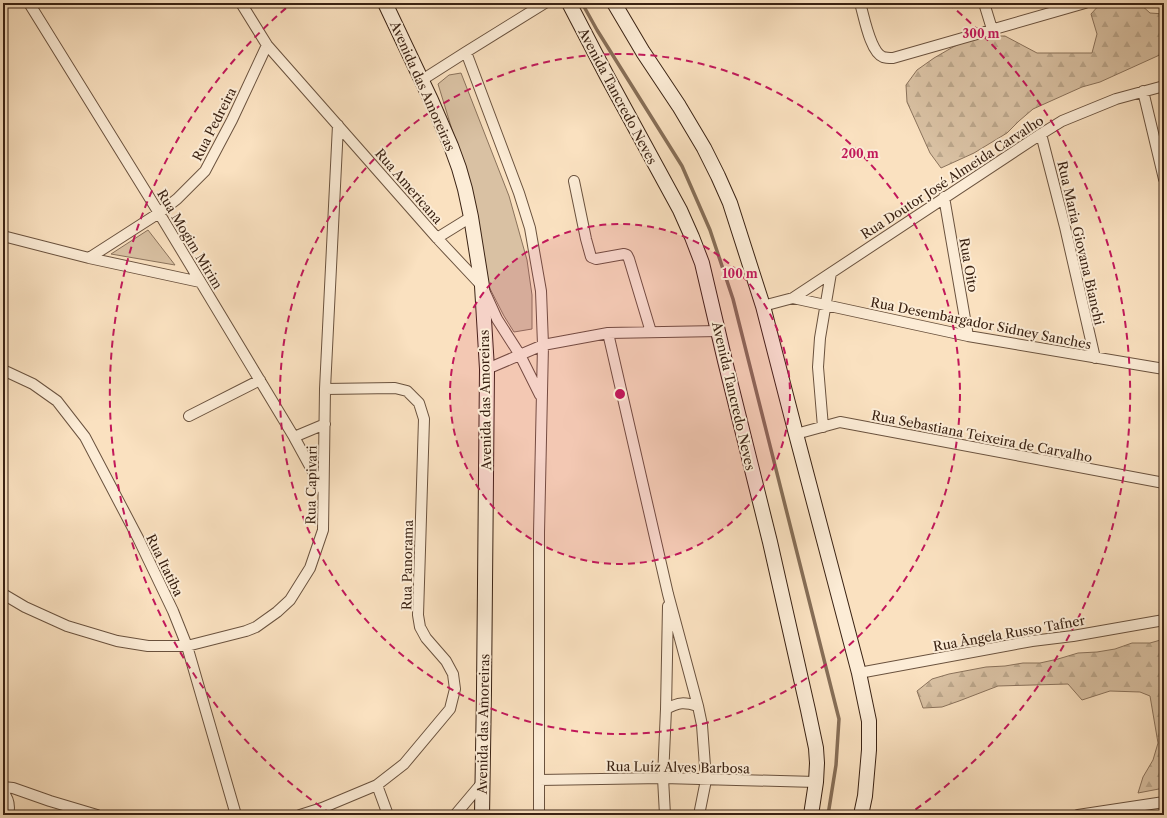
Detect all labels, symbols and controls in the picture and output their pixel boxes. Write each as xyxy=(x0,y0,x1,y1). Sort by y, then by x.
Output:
street label: Avenida das Amoreiras xyxy=(387,18,459,154)
street label: Avenida Tancredo Neves xyxy=(575,24,661,167)
text: 300 m xyxy=(962,26,1000,41)
street label: Rua Pedreira xyxy=(189,85,239,163)
street label: Rua Doutor José Almeida Carvalho xyxy=(858,112,1046,242)
street label: Rua Americana xyxy=(372,145,446,227)
text: 200 m xyxy=(841,146,879,161)
street label: Rua Maria Giovana Bianchi xyxy=(1054,159,1108,327)
street label: Rua Mogim Mirim xyxy=(154,186,226,292)
street label: Rua Oito xyxy=(956,237,982,294)
text: 100 m xyxy=(722,266,758,281)
street label: Rua Desembargador Sidney Sanches xyxy=(869,294,1093,352)
street label: Avenida Tancredo Neves xyxy=(709,319,759,472)
street label: Avenida das Amoreiras xyxy=(476,329,494,471)
centre of rings xyxy=(613,387,627,401)
street label: Rua Sebastiana Teixeira de Carvalho xyxy=(870,407,1094,465)
street label: Rua Capivari xyxy=(302,445,320,525)
street label: Rua Panorama xyxy=(398,520,416,610)
street label: Rua Itatiba xyxy=(143,531,187,599)
street label: Rua Ângela Russo Tafner xyxy=(932,612,1087,654)
street label: Avenida das Amoreiras xyxy=(474,653,492,795)
street label: Rua Luíz Alves Barbosa xyxy=(606,758,750,776)

